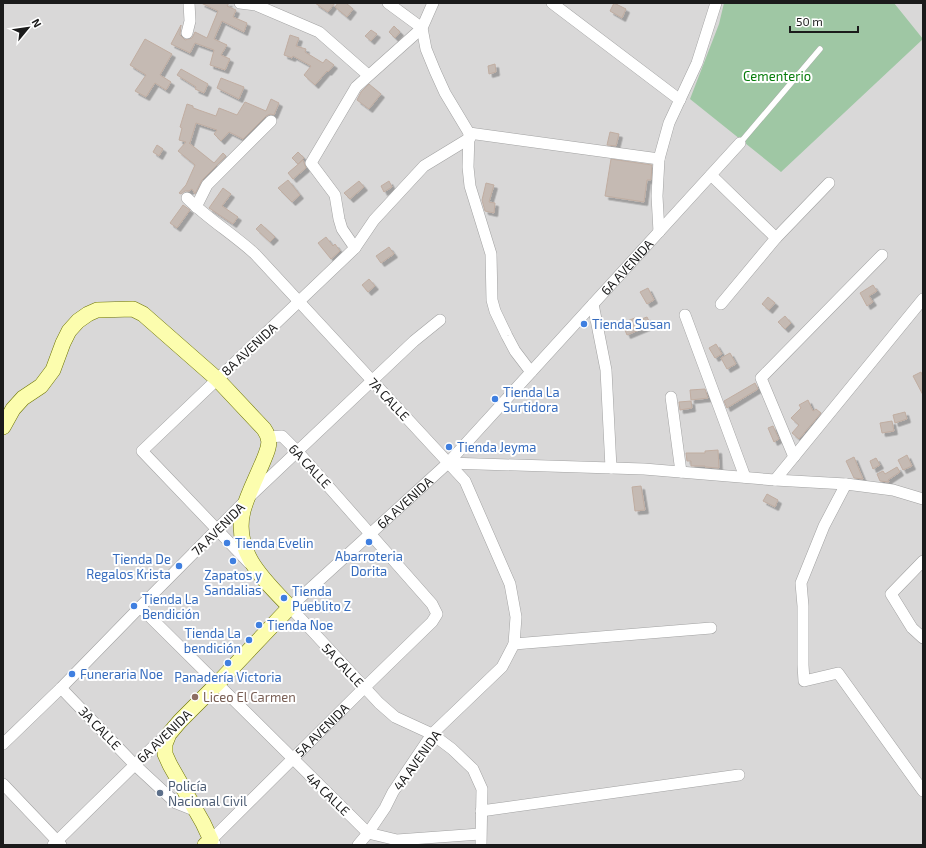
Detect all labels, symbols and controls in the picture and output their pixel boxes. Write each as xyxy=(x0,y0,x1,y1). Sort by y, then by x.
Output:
north arrow xyxy=(8,8,48,48)
scale bar xyxy=(790,8,858,34)
text: 50 m xyxy=(796,14,823,28)
text: N xyxy=(30,16,45,30)
park label: Cementerio xyxy=(743,68,811,84)
street label: 6A AVENIDA xyxy=(597,236,656,298)
place label: Tienda Susan xyxy=(592,316,671,332)
street label: 8A AVENIDA xyxy=(218,319,280,379)
marker: Tienda Susan xyxy=(579,319,589,329)
street label: 7A CALLE xyxy=(365,374,413,424)
place label: Tienda La Surtidora xyxy=(503,384,560,415)
marker: Tienda La Surtidora xyxy=(490,394,500,404)
place label: Tienda Jeyma xyxy=(457,439,536,455)
street label: 6A CALLE xyxy=(286,441,334,491)
marker: Tienda Jeyma xyxy=(444,442,454,452)
street label: 6A AVENIDA xyxy=(373,473,436,532)
street label: 7A AVENIDA xyxy=(188,499,248,559)
place label: Tienda Evelin xyxy=(235,535,314,551)
marker: Abarroteria Dorita xyxy=(364,537,374,547)
marker: Tienda Evelin xyxy=(222,538,232,548)
place label: Abarroteria Dorita xyxy=(335,548,403,579)
place label: Tienda De Regalos Krista xyxy=(86,551,171,582)
marker: Zapatos y Sandalias xyxy=(228,556,238,566)
marker: Tienda De Regalos Krista xyxy=(174,561,184,571)
place label: Zapatos y Sandalias xyxy=(204,567,262,598)
place label: Tienda Pueblito Z xyxy=(292,583,351,614)
place label: Tienda La Bendición xyxy=(142,591,200,622)
marker: Tienda Pueblito Z xyxy=(279,593,289,603)
marker: Tienda La Bendición xyxy=(129,601,139,611)
place label: Tienda Noe xyxy=(267,617,333,633)
marker: Tienda Noe xyxy=(254,620,264,630)
place label: Tienda La bendición xyxy=(184,625,241,656)
marker: Tienda La bendición xyxy=(244,635,254,645)
street label: 5A CALLE xyxy=(319,640,367,690)
marker: Panadería Victoria xyxy=(223,658,233,668)
place label: Funeraria Noe xyxy=(80,666,163,682)
marker: Funeraria Noe xyxy=(67,669,77,679)
place label: Panadería Victoria xyxy=(174,669,282,685)
place label: Liceo El Carmen xyxy=(203,689,296,705)
marker: Liceo El Carmen xyxy=(190,692,200,702)
street label: 5A AVENIDA xyxy=(292,700,352,760)
street label: 3A CALLE xyxy=(75,703,125,753)
street label: 6A AVENIDA xyxy=(133,706,195,766)
street label: 4A AVENIDA xyxy=(390,727,444,793)
street label: 4A CALLE xyxy=(303,769,353,819)
place label: Policía Nacional Civil xyxy=(168,778,247,809)
marker: Policía Nacional Civil xyxy=(155,788,165,798)

